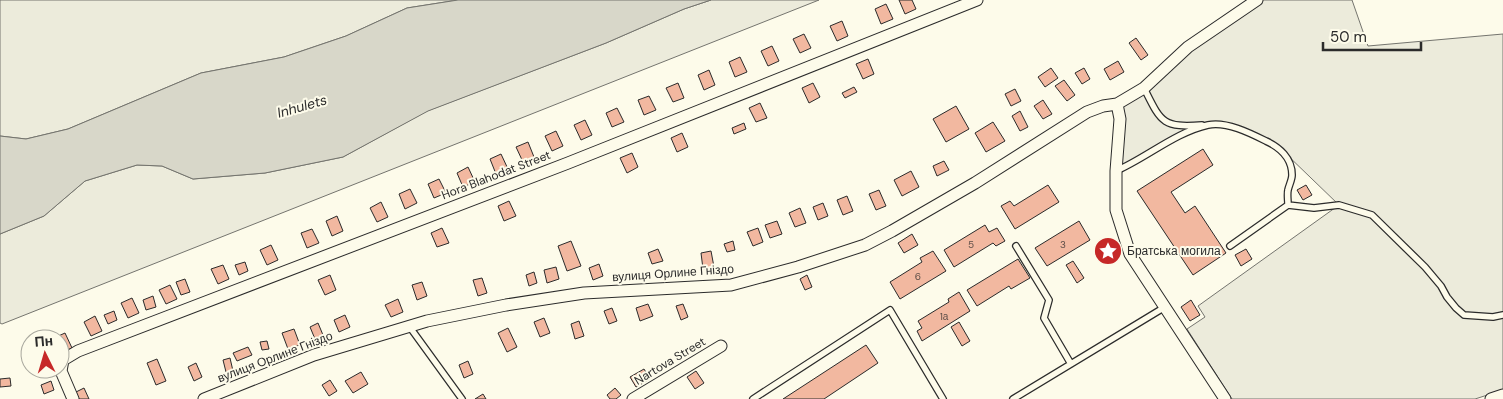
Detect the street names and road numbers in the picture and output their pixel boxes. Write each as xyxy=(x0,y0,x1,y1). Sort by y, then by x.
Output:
street label: Hora Blahodat Street xyxy=(439,147,553,203)
street label: вулиця Орлине Гніздо xyxy=(612,261,735,285)
street label: вулиця Орлине Гніздо xyxy=(215,328,335,386)
street label: Nartova Street xyxy=(631,333,709,389)

